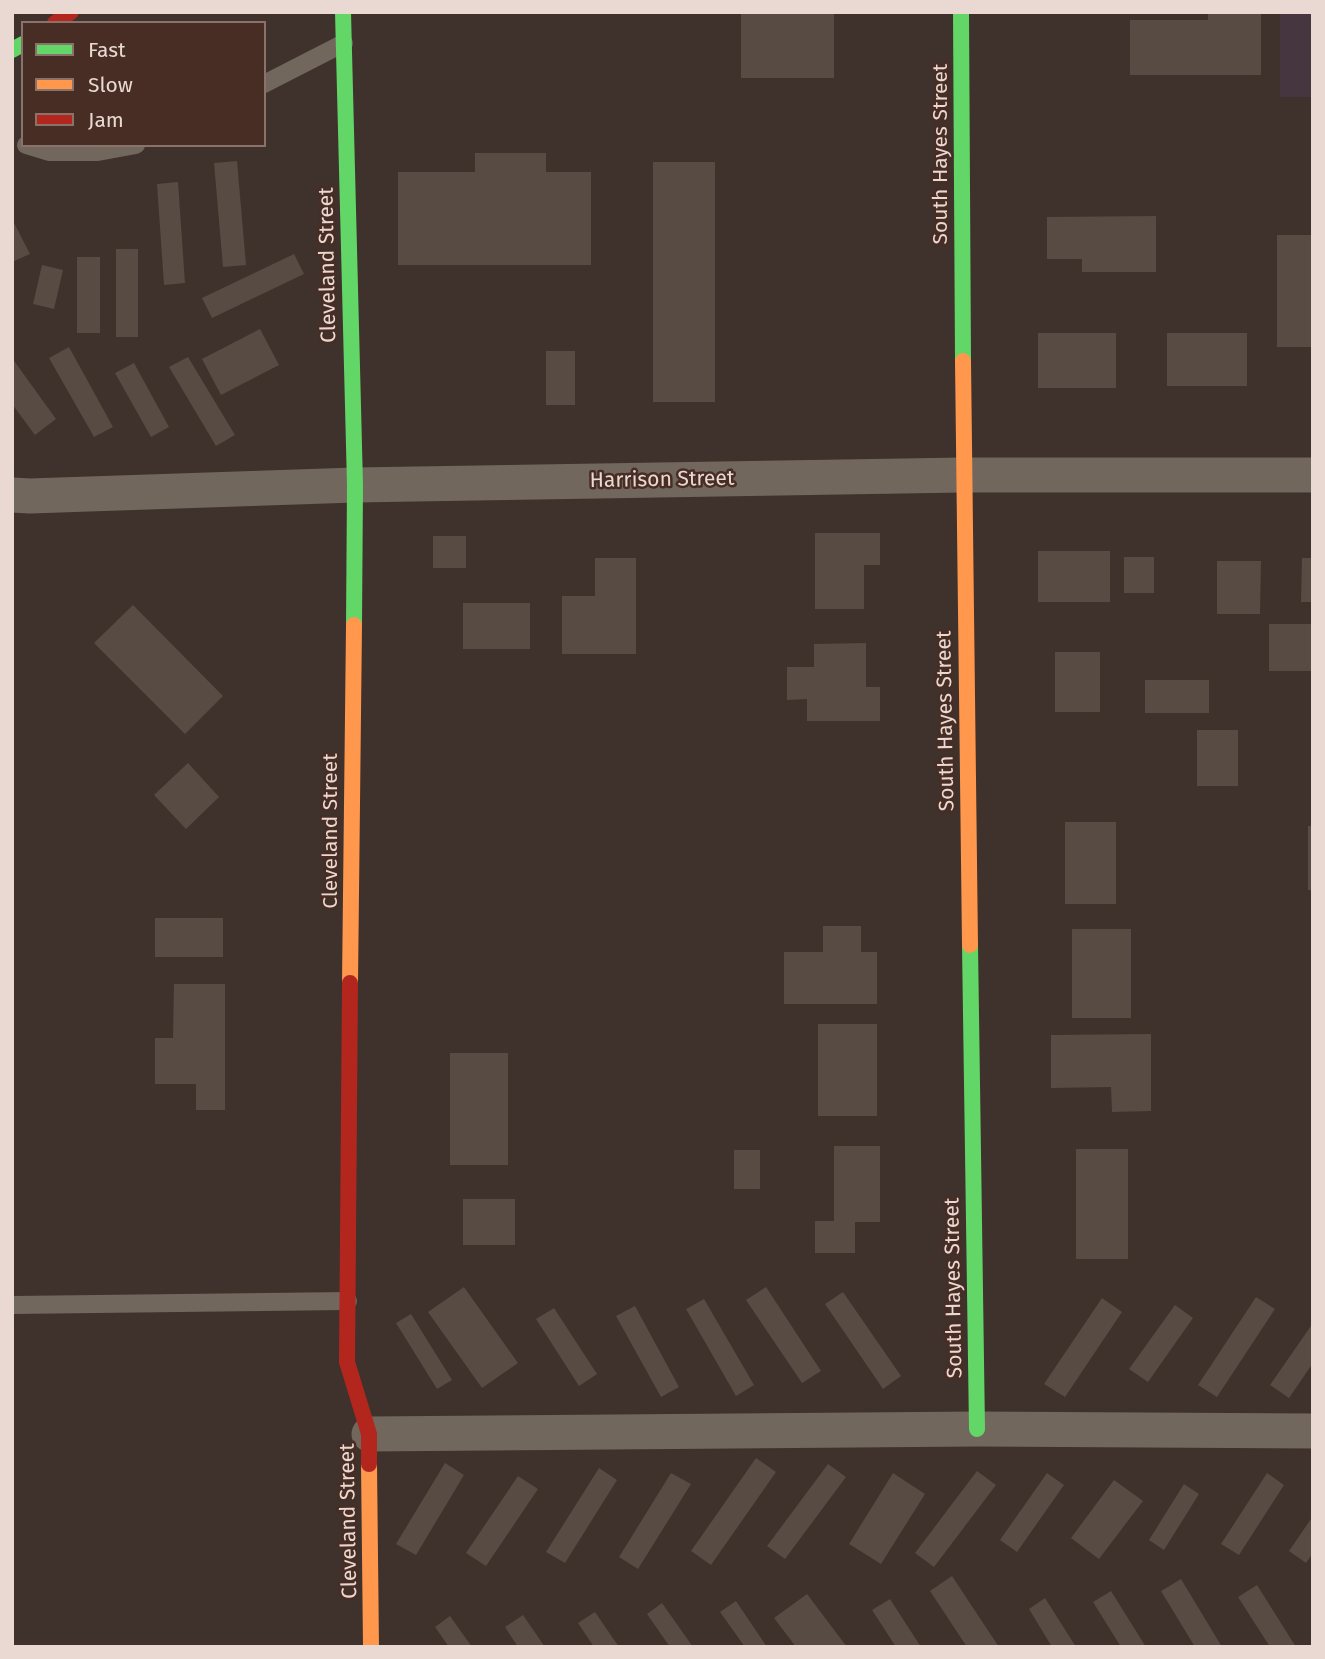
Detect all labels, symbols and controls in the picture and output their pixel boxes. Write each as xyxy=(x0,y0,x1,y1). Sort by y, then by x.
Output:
legend xyxy=(21,21,266,147)
text: Fast xyxy=(88,37,126,63)
street label: South Hayes Street xyxy=(928,64,954,244)
text: Slow xyxy=(88,72,133,98)
text: Jam xyxy=(88,107,124,133)
street label: Cleveland Street xyxy=(314,187,342,343)
street label: Harrison Street xyxy=(589,466,735,494)
street label: South Hayes Street xyxy=(932,630,960,812)
street label: Cleveland Street xyxy=(318,753,344,909)
street label: South Hayes Street xyxy=(940,1197,968,1379)
street label: Cleveland Street xyxy=(335,1443,363,1599)

